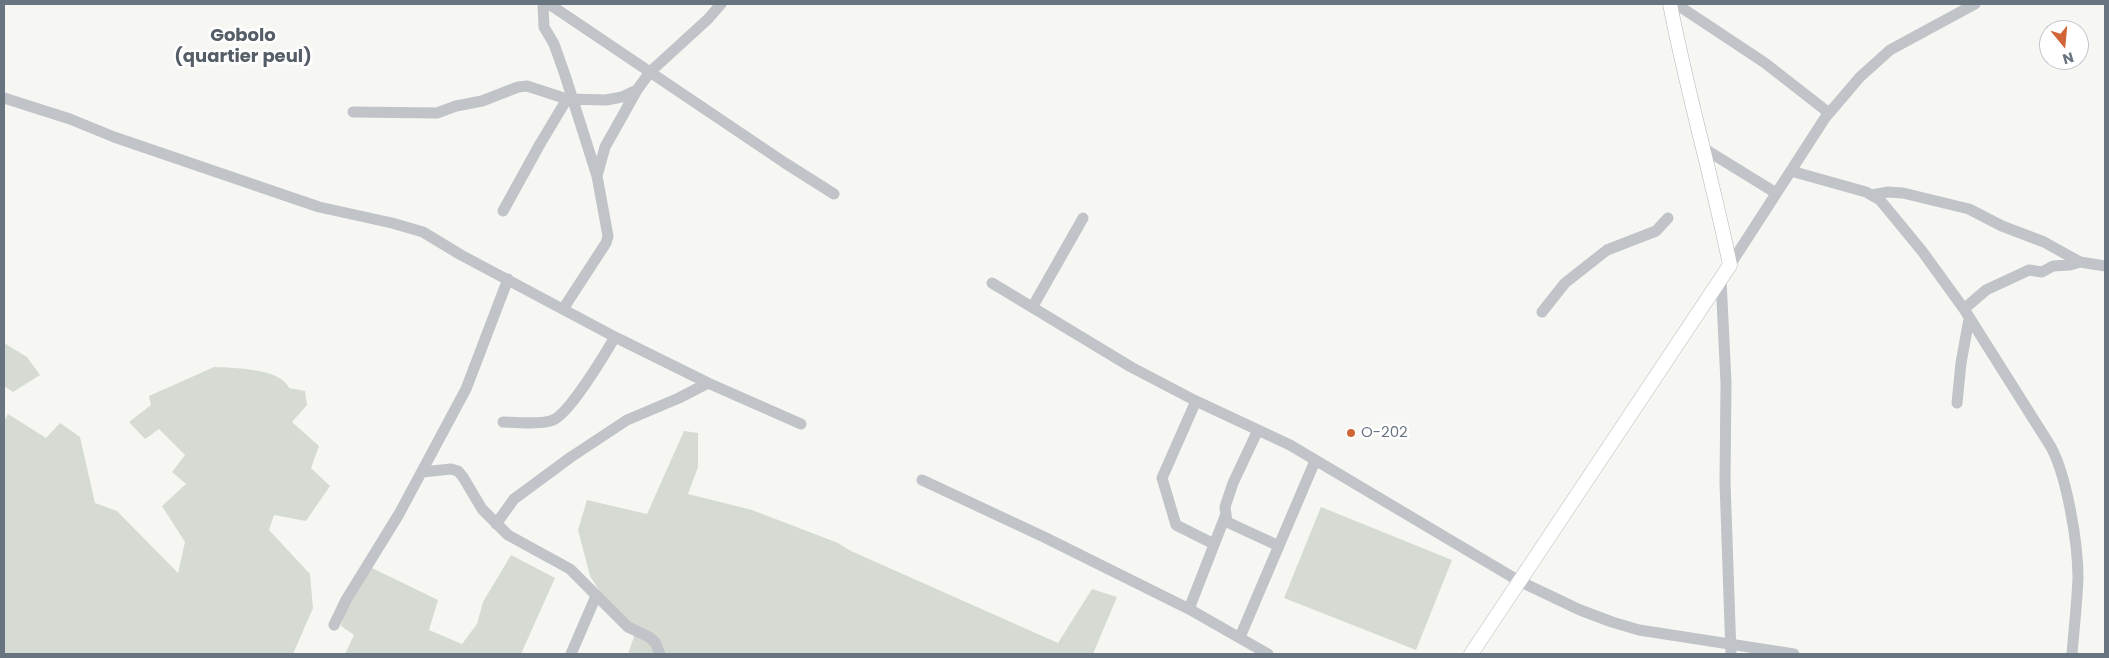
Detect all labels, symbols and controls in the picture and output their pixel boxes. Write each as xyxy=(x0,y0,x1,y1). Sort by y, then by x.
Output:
north arrow xyxy=(2039,20,2089,70)
district label: Gobolo (quartier peul) xyxy=(174,25,312,68)
text: N xyxy=(2060,47,2076,69)
place label: O-202 xyxy=(1361,424,1408,442)
marker: O-202 xyxy=(1345,427,1357,439)

